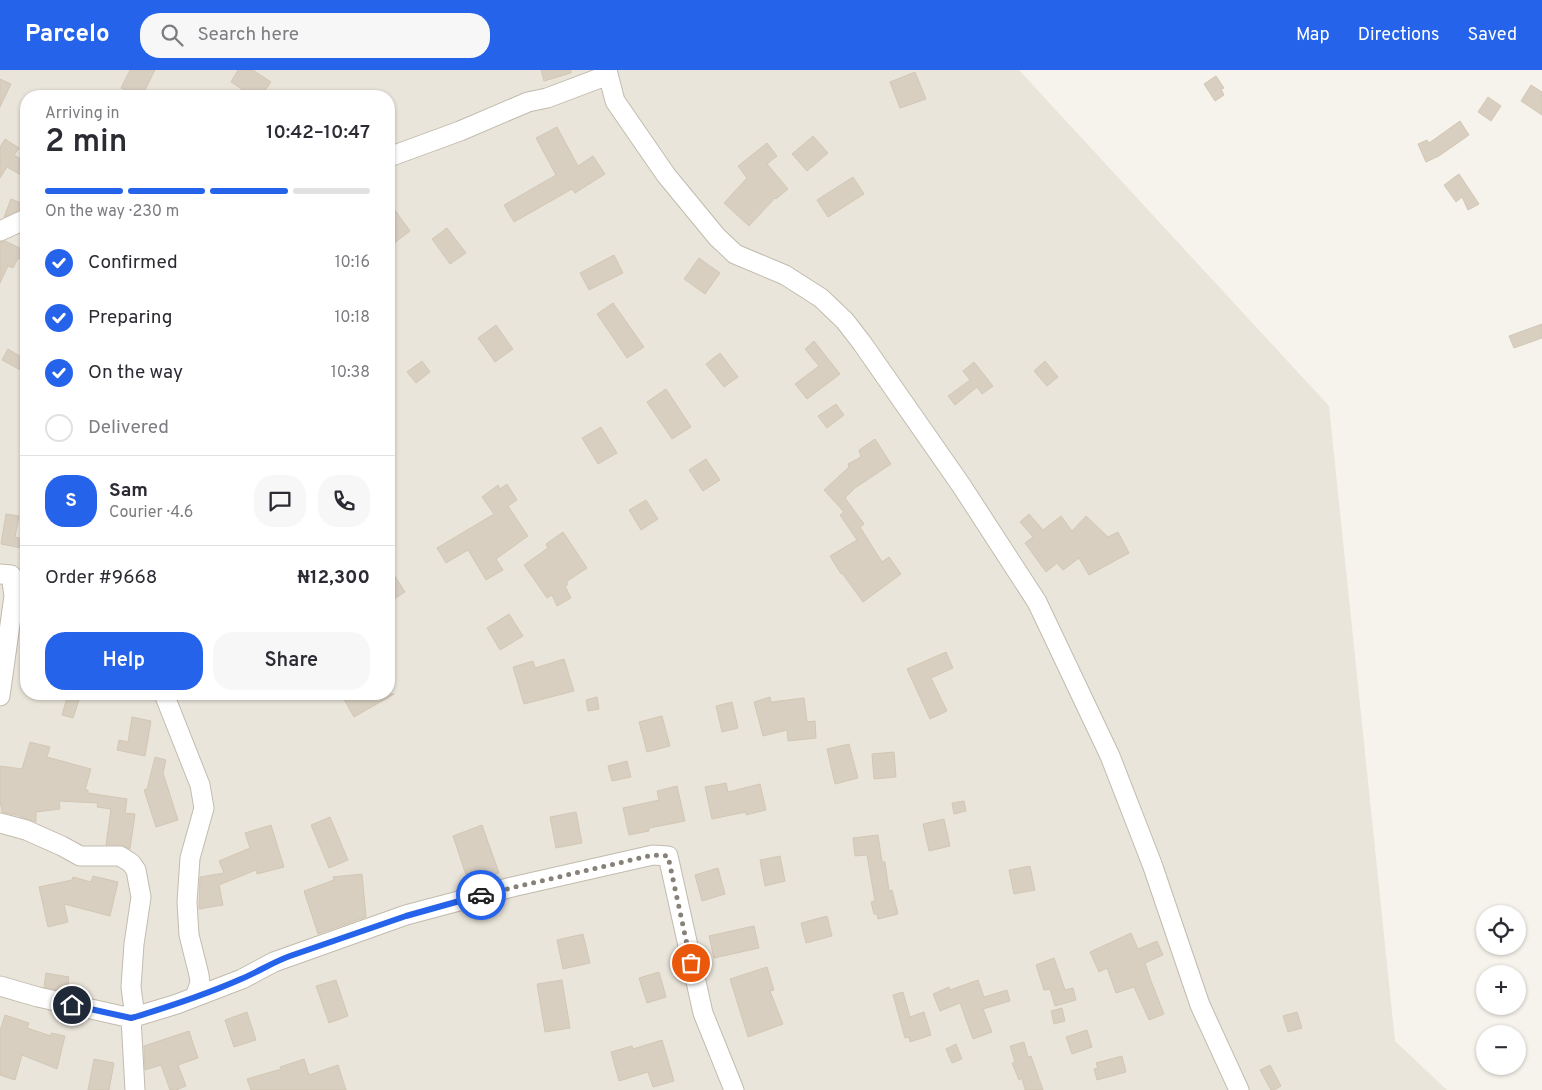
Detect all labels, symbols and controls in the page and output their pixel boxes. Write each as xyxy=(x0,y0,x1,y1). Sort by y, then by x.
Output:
search box xyxy=(140,13,490,58)
text: Parcelo xyxy=(25,20,110,50)
icon: search xyxy=(158,21,186,49)
text: Search here xyxy=(198,23,299,47)
text: Map xyxy=(1296,24,1330,47)
text: Directions xyxy=(1358,24,1440,47)
text: Saved xyxy=(1468,24,1517,47)
text: Arriving in xyxy=(45,104,120,124)
text: 10:42–10:47 xyxy=(266,121,370,145)
text: 2 min xyxy=(45,123,127,163)
text: On the way · 230 m xyxy=(45,202,179,222)
icon: check xyxy=(45,249,73,277)
text: Confirmed xyxy=(88,251,178,275)
text: 10:16 xyxy=(335,253,370,273)
icon: check xyxy=(45,304,73,332)
text: Preparing xyxy=(88,306,172,330)
text: 10:18 xyxy=(334,308,370,328)
icon: check xyxy=(45,359,73,387)
text: On the way xyxy=(88,361,183,385)
text: 10:38 xyxy=(331,363,370,383)
text: Delivered xyxy=(88,416,169,440)
button: chat xyxy=(254,475,306,527)
button: phone xyxy=(318,475,370,527)
text: Sam xyxy=(109,479,148,503)
text: S xyxy=(65,489,77,513)
text: Courier · 4.6 xyxy=(109,503,193,523)
text: Order #9668 xyxy=(45,566,157,590)
text: ₦12,300 xyxy=(297,566,370,590)
button: Help xyxy=(45,632,203,690)
button: Share xyxy=(213,632,370,690)
courier xyxy=(456,870,506,920)
icon: car xyxy=(467,881,495,909)
map controls xyxy=(1476,905,1526,1075)
button: locate xyxy=(1476,905,1526,955)
pin xyxy=(670,942,712,984)
icon: bag xyxy=(677,949,705,977)
button: + xyxy=(1476,965,1526,1015)
pin xyxy=(51,984,93,1026)
icon: home xyxy=(58,991,86,1019)
button: − xyxy=(1476,1025,1526,1075)

